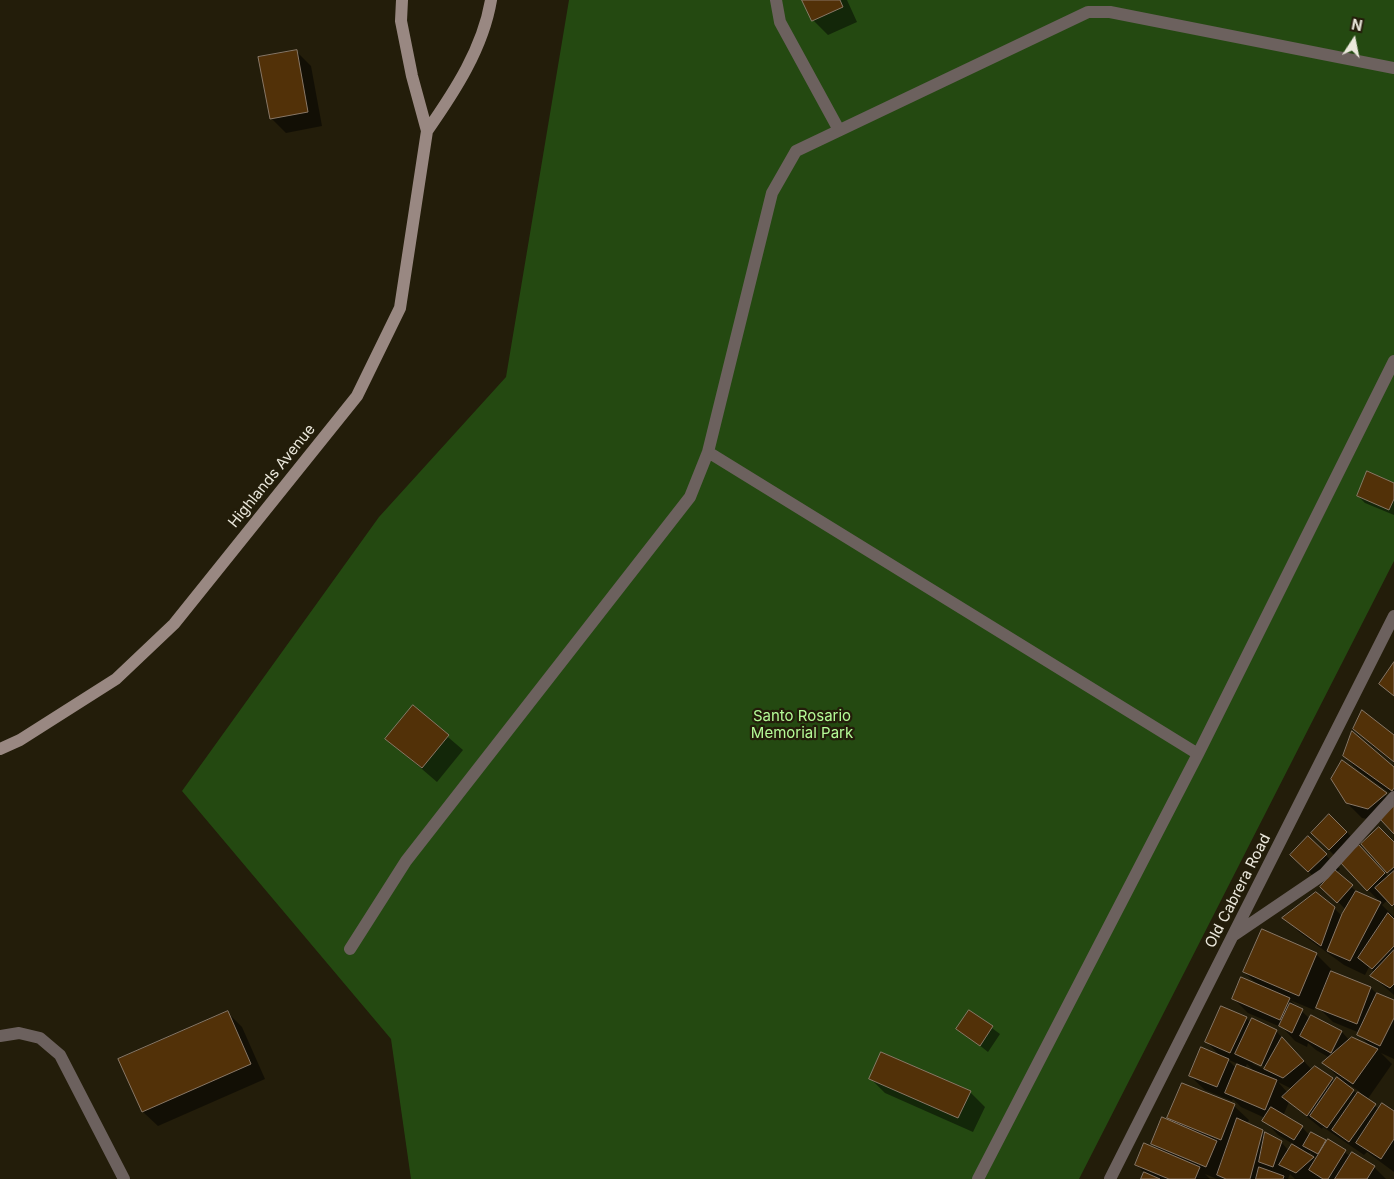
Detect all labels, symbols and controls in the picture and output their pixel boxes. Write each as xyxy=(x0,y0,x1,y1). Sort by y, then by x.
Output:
north arrow xyxy=(1329,15,1379,65)
text: N xyxy=(1350,15,1364,34)
street label: Highlands Avenue xyxy=(225,421,319,531)
park label: Santo Rosario Memorial Park xyxy=(751,707,853,742)
street label: Old Cabrera Road xyxy=(1201,831,1275,951)

